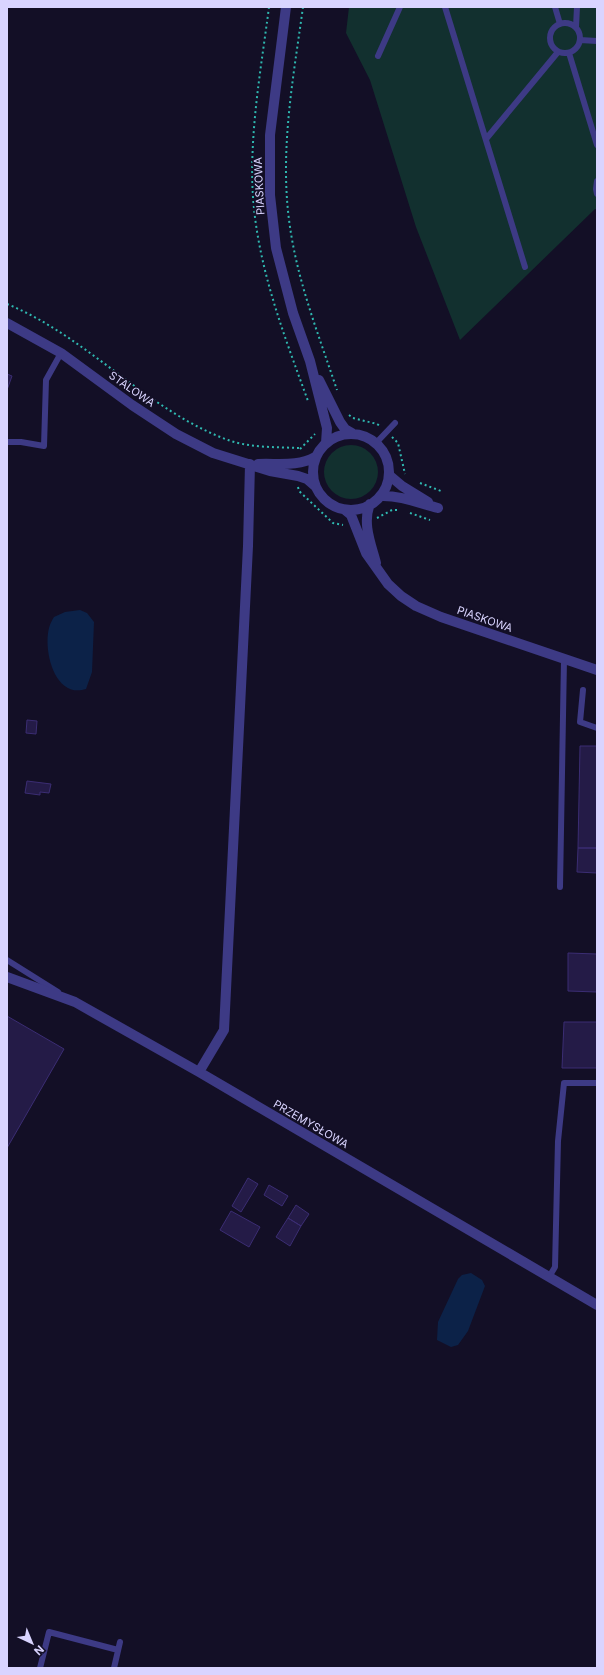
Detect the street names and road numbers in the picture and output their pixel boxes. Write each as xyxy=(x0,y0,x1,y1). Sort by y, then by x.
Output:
street label: PIASKOWA xyxy=(250,156,268,215)
street label: STALOWA xyxy=(106,368,158,410)
street label: PIASKOWA xyxy=(455,603,515,635)
street label: PRZEMYSŁOWA xyxy=(271,1097,351,1151)

